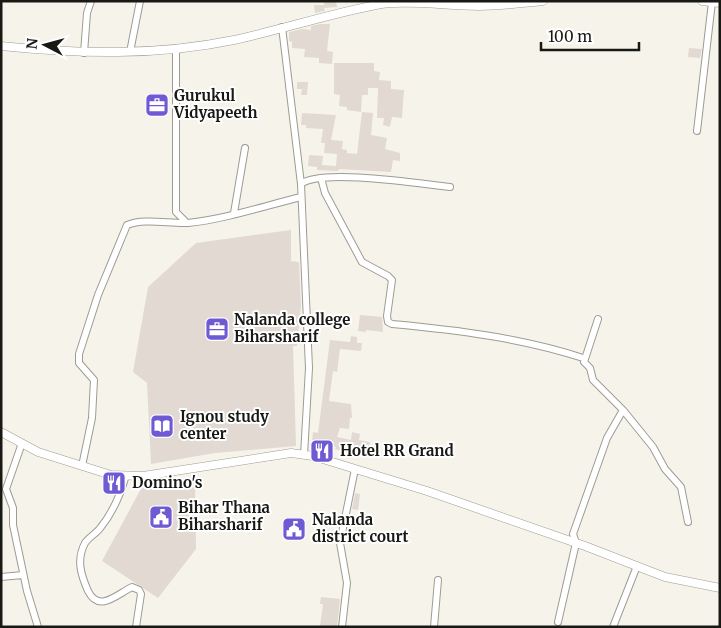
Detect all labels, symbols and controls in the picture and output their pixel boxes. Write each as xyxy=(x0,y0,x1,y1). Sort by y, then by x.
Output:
north arrow xyxy=(20,20,70,70)
scale bar xyxy=(541,20,638,52)
text: 100 m xyxy=(548,27,592,46)
text: N xyxy=(23,37,42,50)
place label: Gurukul Vidyapeeth xyxy=(173,86,257,122)
office icon: Gurukul Vidyapeeth xyxy=(144,92,170,118)
place label: Nalanda college Biharsharif xyxy=(234,310,350,346)
office icon: Nalanda college Biharsharif xyxy=(204,316,230,342)
place label: Ignou study center xyxy=(180,407,269,443)
library icon: Ignou study center xyxy=(149,413,175,439)
restaurant icon: Hotel RR Grand xyxy=(309,438,335,464)
place label: Hotel RR Grand xyxy=(340,441,454,460)
restaurant icon: Domino's xyxy=(101,470,127,496)
place label: Domino's xyxy=(132,473,203,492)
place label: Bihar Thana Biharsharif xyxy=(178,498,271,534)
public building icon: Bihar Thana Biharsharif xyxy=(148,504,174,530)
place label: Nalanda district court xyxy=(312,510,409,546)
public building icon: Nalanda district court xyxy=(281,516,307,542)

